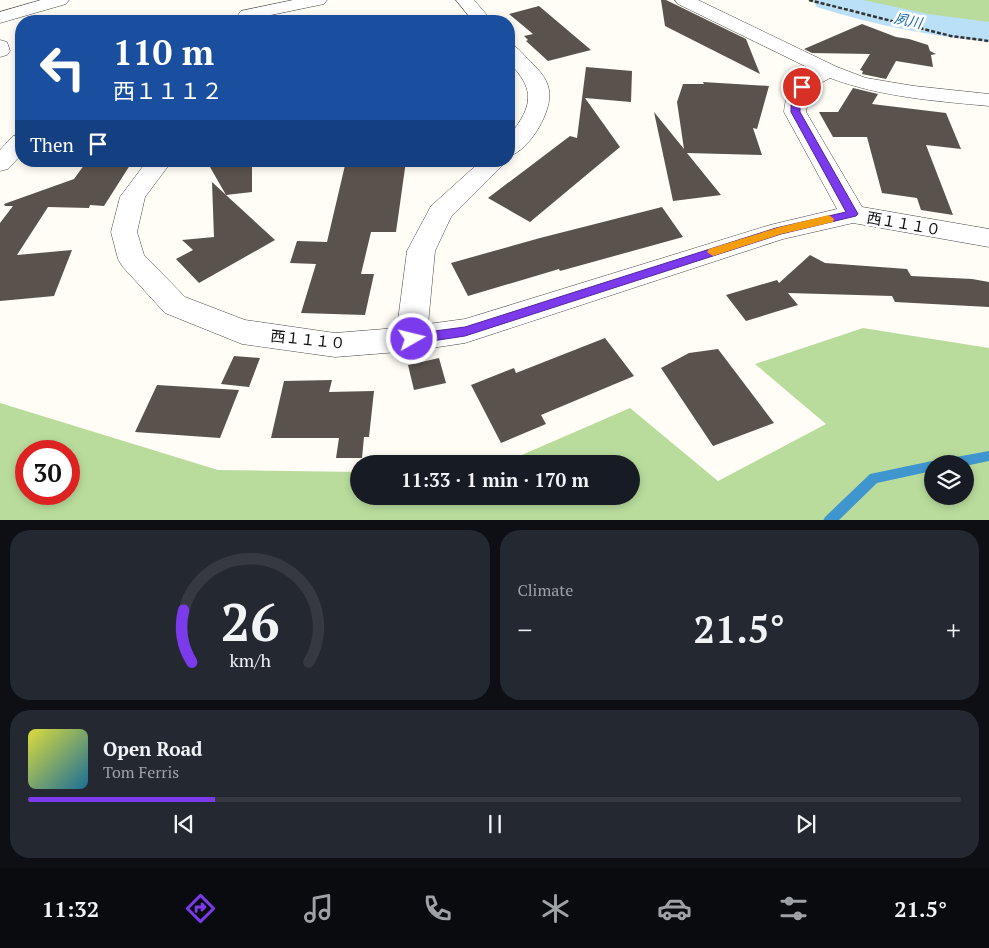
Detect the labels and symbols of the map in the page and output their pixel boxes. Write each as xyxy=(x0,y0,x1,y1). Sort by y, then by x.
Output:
water label: 夙川 xyxy=(892,8,926,32)
pin xyxy=(781,66,823,108)
street label: 西１１１０ xyxy=(865,207,943,239)
position arrow xyxy=(385,312,437,364)
street label: 西１１１０ xyxy=(270,325,346,353)
speed limit sign: 30 xyxy=(15,440,80,505)

